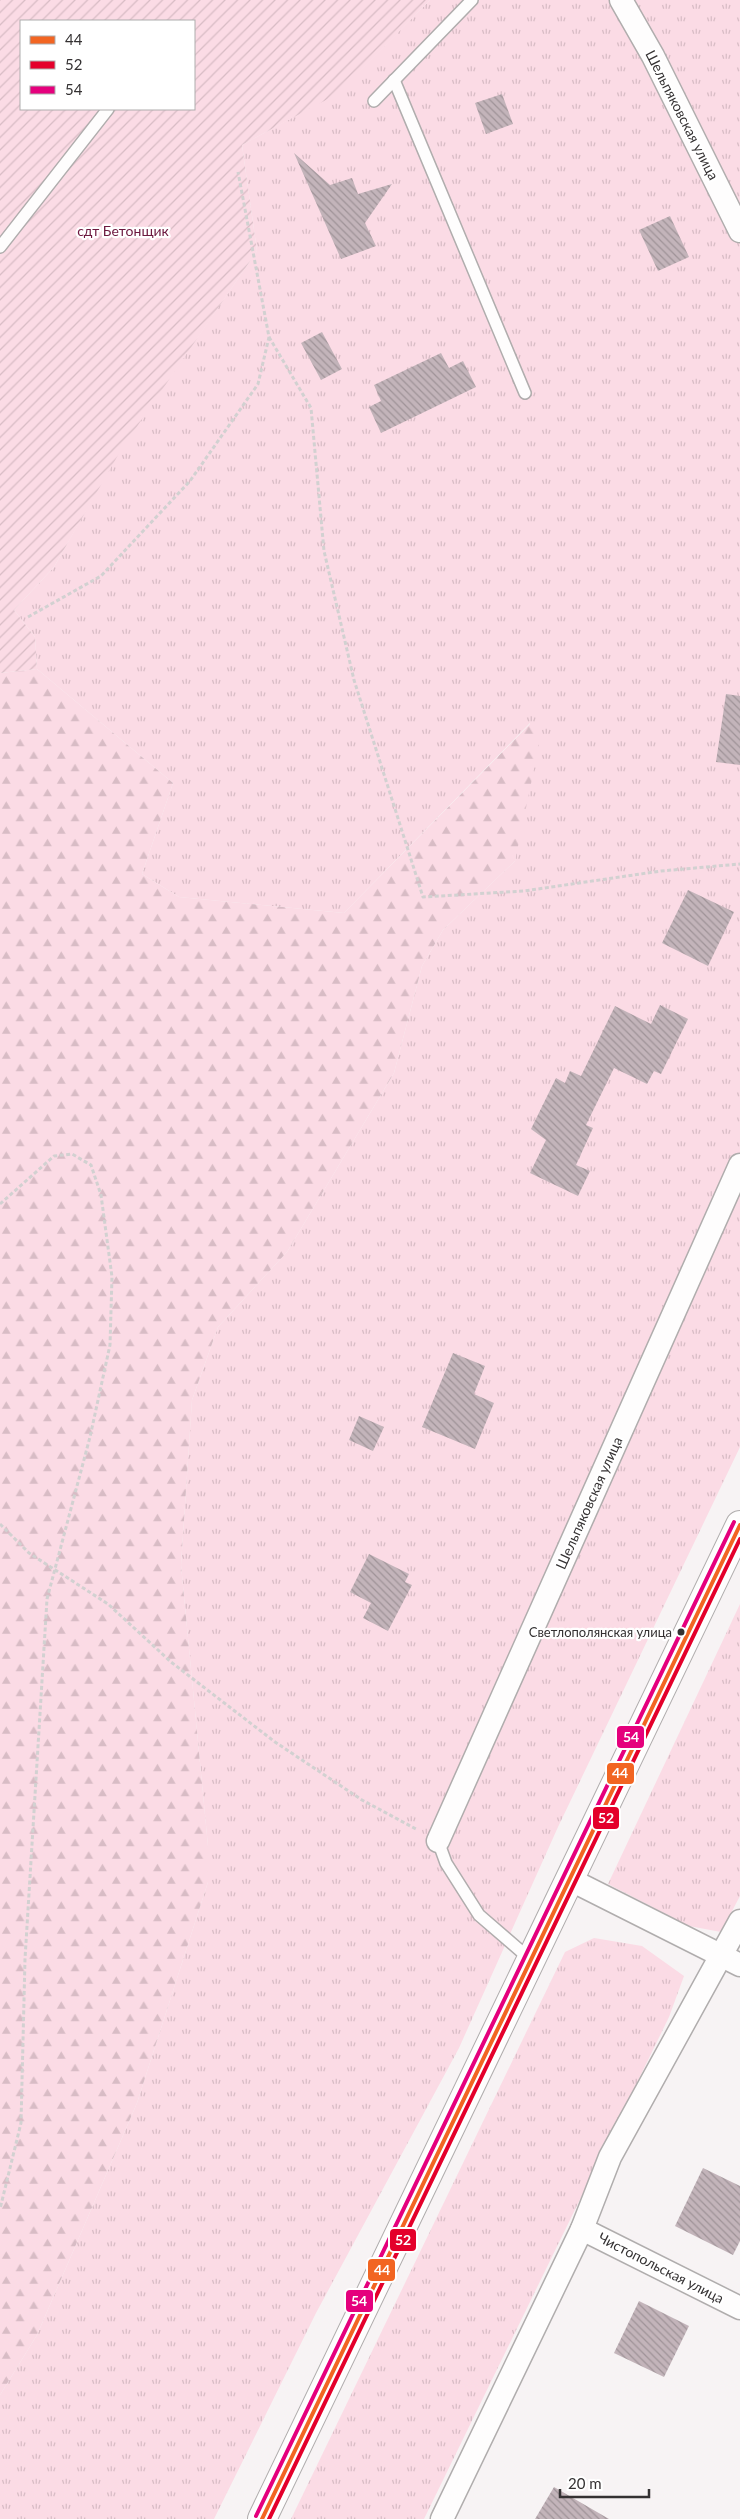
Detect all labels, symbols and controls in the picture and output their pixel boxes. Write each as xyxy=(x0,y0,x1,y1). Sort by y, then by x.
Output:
legend xyxy=(20,20,195,110)
text: 44 xyxy=(65,30,83,48)
street label: Шельпяковская улица xyxy=(642,47,723,183)
text: 52 xyxy=(65,55,82,73)
text: 54 xyxy=(65,80,83,98)
park label: сдт Бетонщик xyxy=(77,222,170,239)
street label: Шельпяковская улица xyxy=(552,1434,625,1572)
place label: Светлополянская улица xyxy=(529,1624,672,1640)
marker: Светлополянская улица xyxy=(676,1627,686,1637)
line badge: 54 xyxy=(616,1725,645,1749)
text: 54 xyxy=(623,1728,639,1745)
line badge: 44 xyxy=(606,1762,635,1785)
text: 44 xyxy=(612,1764,628,1781)
line badge: 52 xyxy=(592,1806,620,1830)
text: 52 xyxy=(598,1809,614,1826)
line badge: 52 xyxy=(389,2228,417,2252)
street label: Чистопольская улица xyxy=(596,2228,727,2307)
text: 52 xyxy=(395,2231,411,2248)
line badge: 44 xyxy=(367,2258,396,2282)
text: 44 xyxy=(374,2261,390,2278)
line badge: 54 xyxy=(345,2289,374,2313)
text: 54 xyxy=(351,2292,367,2309)
scale bar xyxy=(560,2466,649,2498)
text: 20 m xyxy=(568,2474,602,2492)

